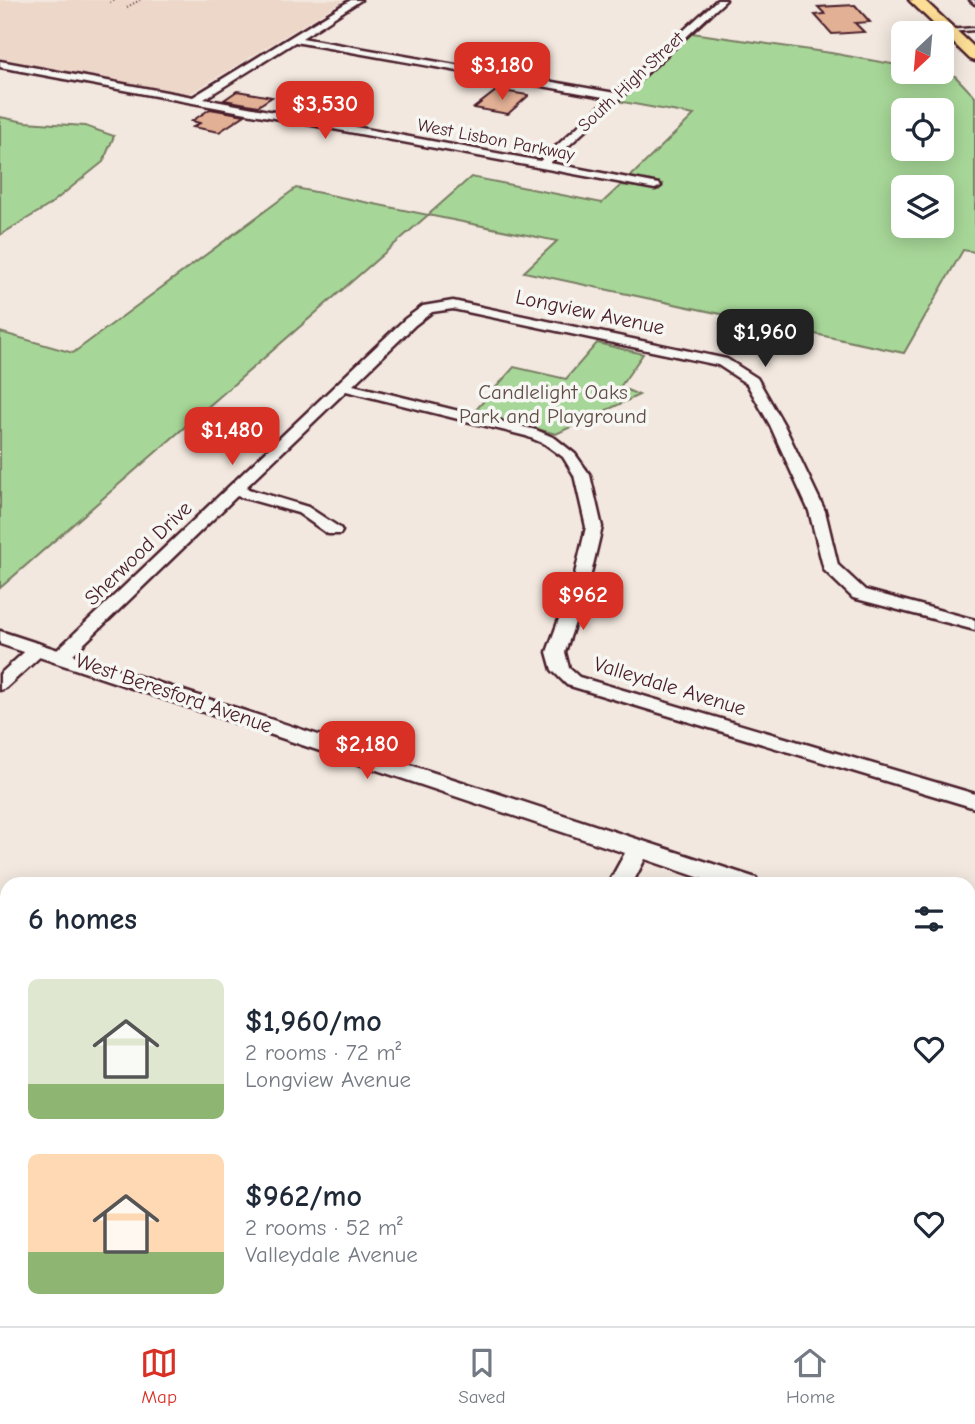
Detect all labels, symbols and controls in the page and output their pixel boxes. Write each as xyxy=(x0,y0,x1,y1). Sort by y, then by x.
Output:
north arrow xyxy=(891,21,954,84)
map controls xyxy=(891,21,954,238)
street label: South High Street xyxy=(574,27,689,136)
pin: $3,180 xyxy=(445,42,559,102)
text: $3,180 xyxy=(470,51,534,78)
pin: $3,530 xyxy=(268,82,382,141)
text: $3,530 xyxy=(292,90,358,117)
button: locate xyxy=(891,98,954,161)
street label: West Lisbon Parkway xyxy=(415,114,577,166)
button: layers xyxy=(891,175,954,238)
street label: Longview Avenue xyxy=(513,285,667,339)
pin: $1,960 xyxy=(708,310,822,369)
text: $1,960 xyxy=(733,318,797,345)
park label: Candlelight Oaks Park and Playground xyxy=(459,380,647,428)
pin: $1,480 xyxy=(175,407,289,467)
text: $1,480 xyxy=(201,416,264,443)
street label: Sherwood Drive xyxy=(80,496,196,610)
pin: $962 xyxy=(542,572,624,632)
text: $962 xyxy=(558,581,608,608)
street label: West Beresford Avenue xyxy=(73,648,275,738)
street label: Valleydale Avenue xyxy=(591,651,749,721)
pin: $2,180 xyxy=(310,722,424,781)
text: $2,180 xyxy=(335,730,399,757)
icon: filters xyxy=(910,900,948,938)
text: 6 homes xyxy=(28,902,137,937)
text: $1,960/mo xyxy=(245,1004,382,1039)
icon: home xyxy=(84,1007,168,1091)
icon: heart xyxy=(910,1030,948,1068)
text: 2 rooms · 72 m² xyxy=(245,1039,401,1066)
text: Longview Avenue xyxy=(245,1066,411,1093)
text: $962/mo xyxy=(245,1179,362,1214)
icon: home xyxy=(84,1182,168,1266)
icon: heart xyxy=(910,1205,948,1243)
text: 2 rooms · 52 m² xyxy=(245,1214,403,1241)
text: Valleydale Avenue xyxy=(245,1241,418,1268)
tab: Map xyxy=(140,1344,178,1408)
tab: Saved xyxy=(458,1344,506,1408)
tab: Home xyxy=(786,1344,835,1408)

